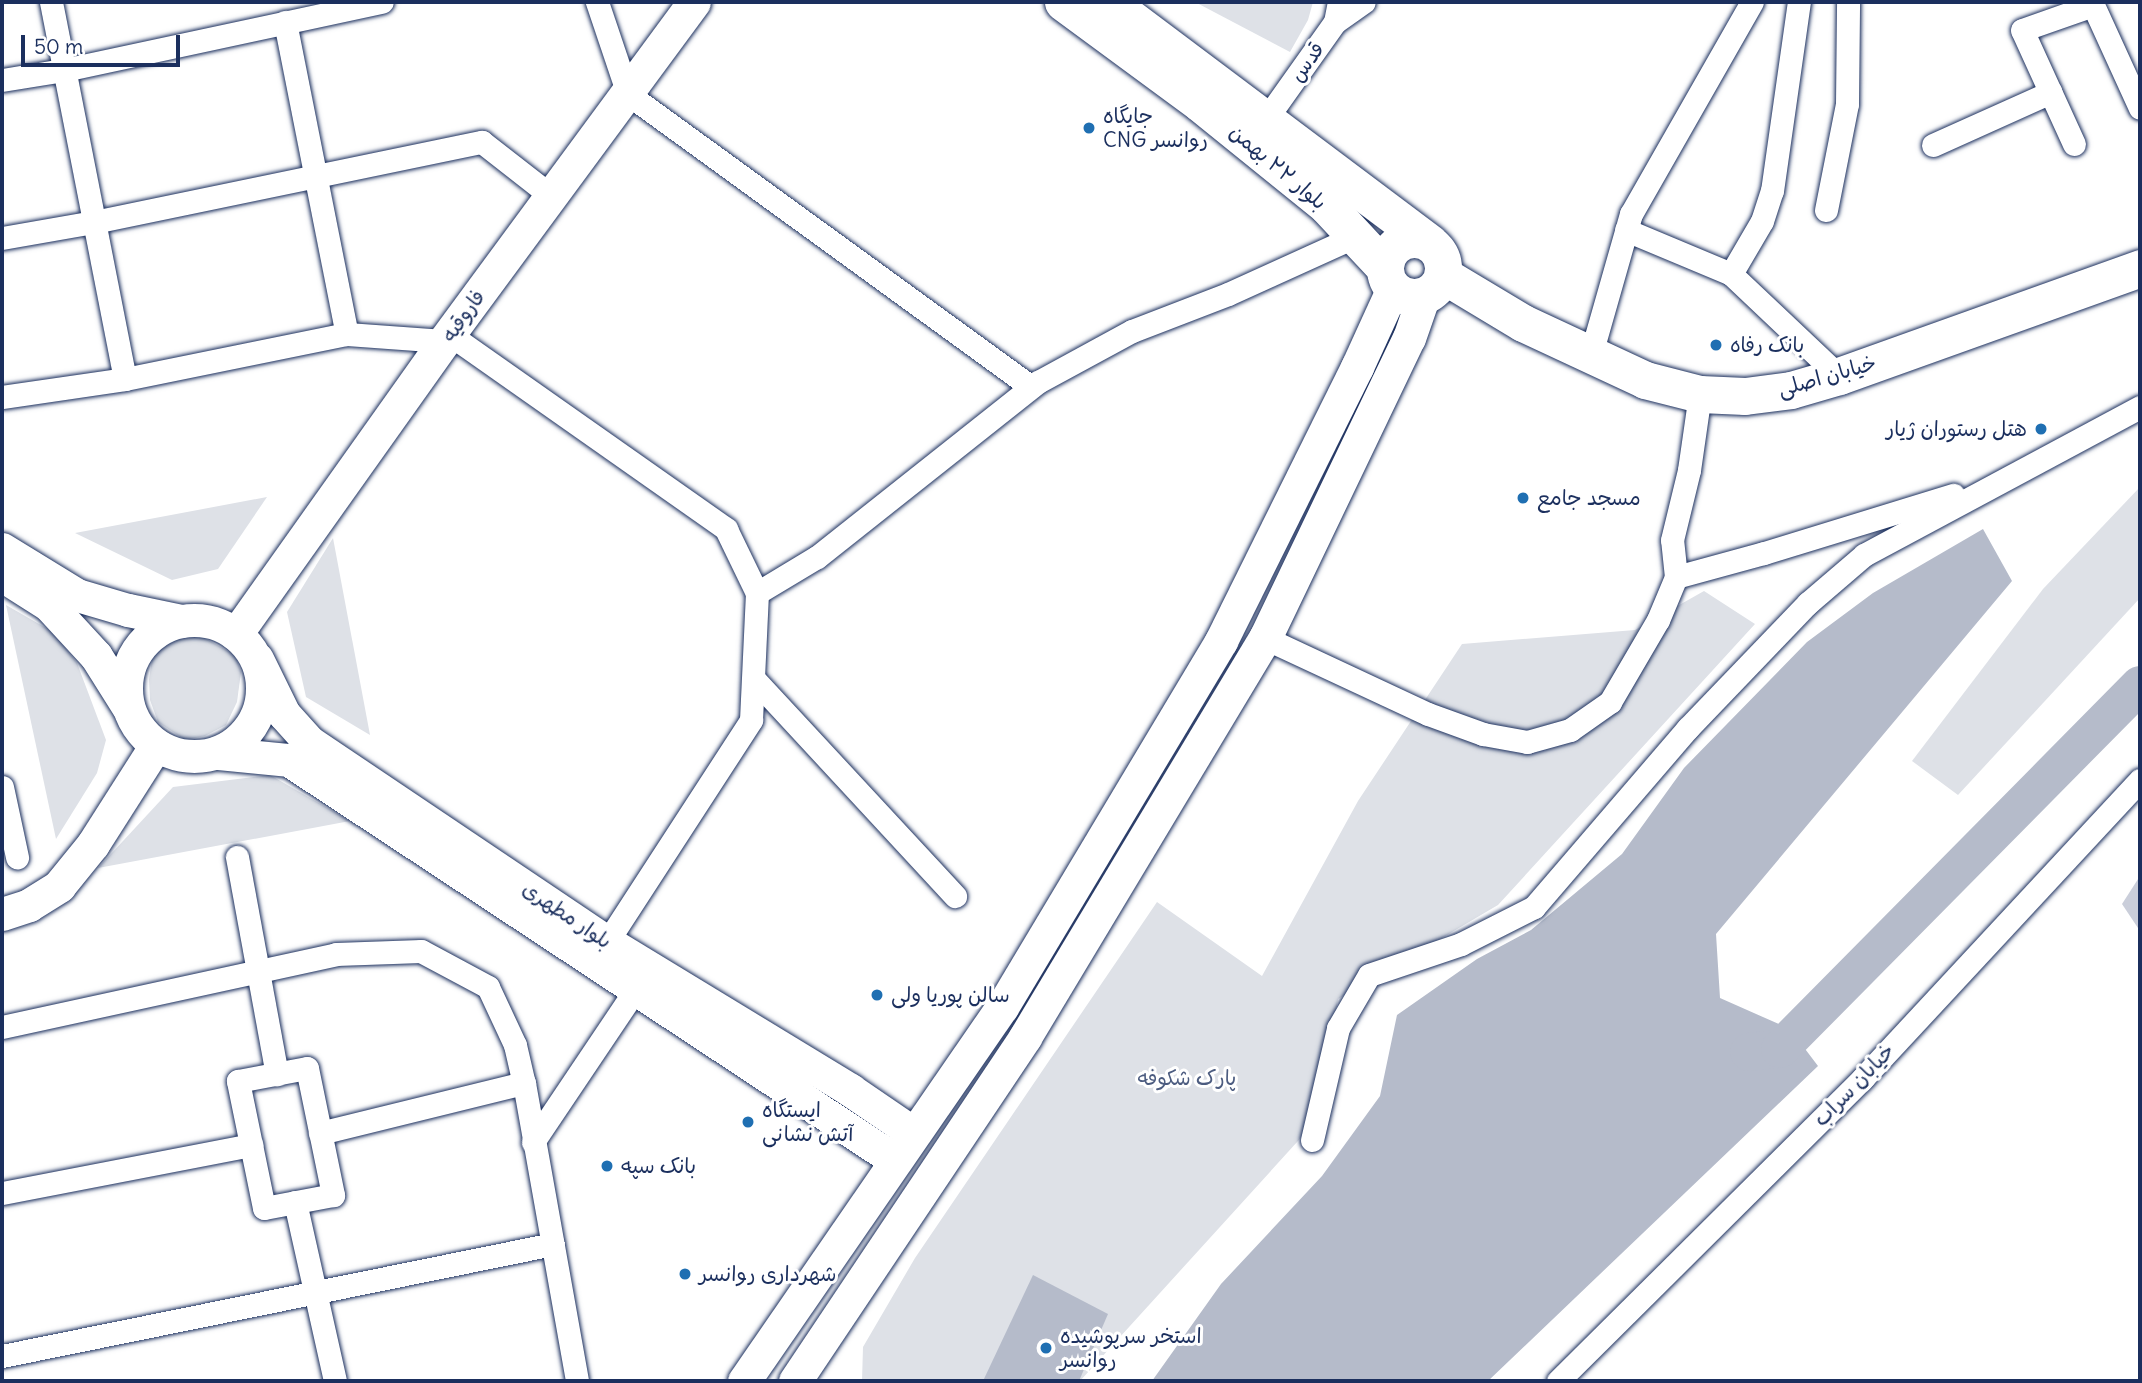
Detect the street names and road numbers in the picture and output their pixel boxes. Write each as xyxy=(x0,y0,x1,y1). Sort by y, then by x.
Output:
street label: قدس xyxy=(1284,37,1330,87)
street label: بلوار ۲۲ بهمن xyxy=(1224,119,1332,215)
street label: فاروقیه xyxy=(436,285,490,347)
street label: خیابان اصلی xyxy=(1775,350,1879,402)
street label: بلوار مطهری xyxy=(518,876,616,954)
street label: خیابان سراب xyxy=(1808,1038,1900,1132)

